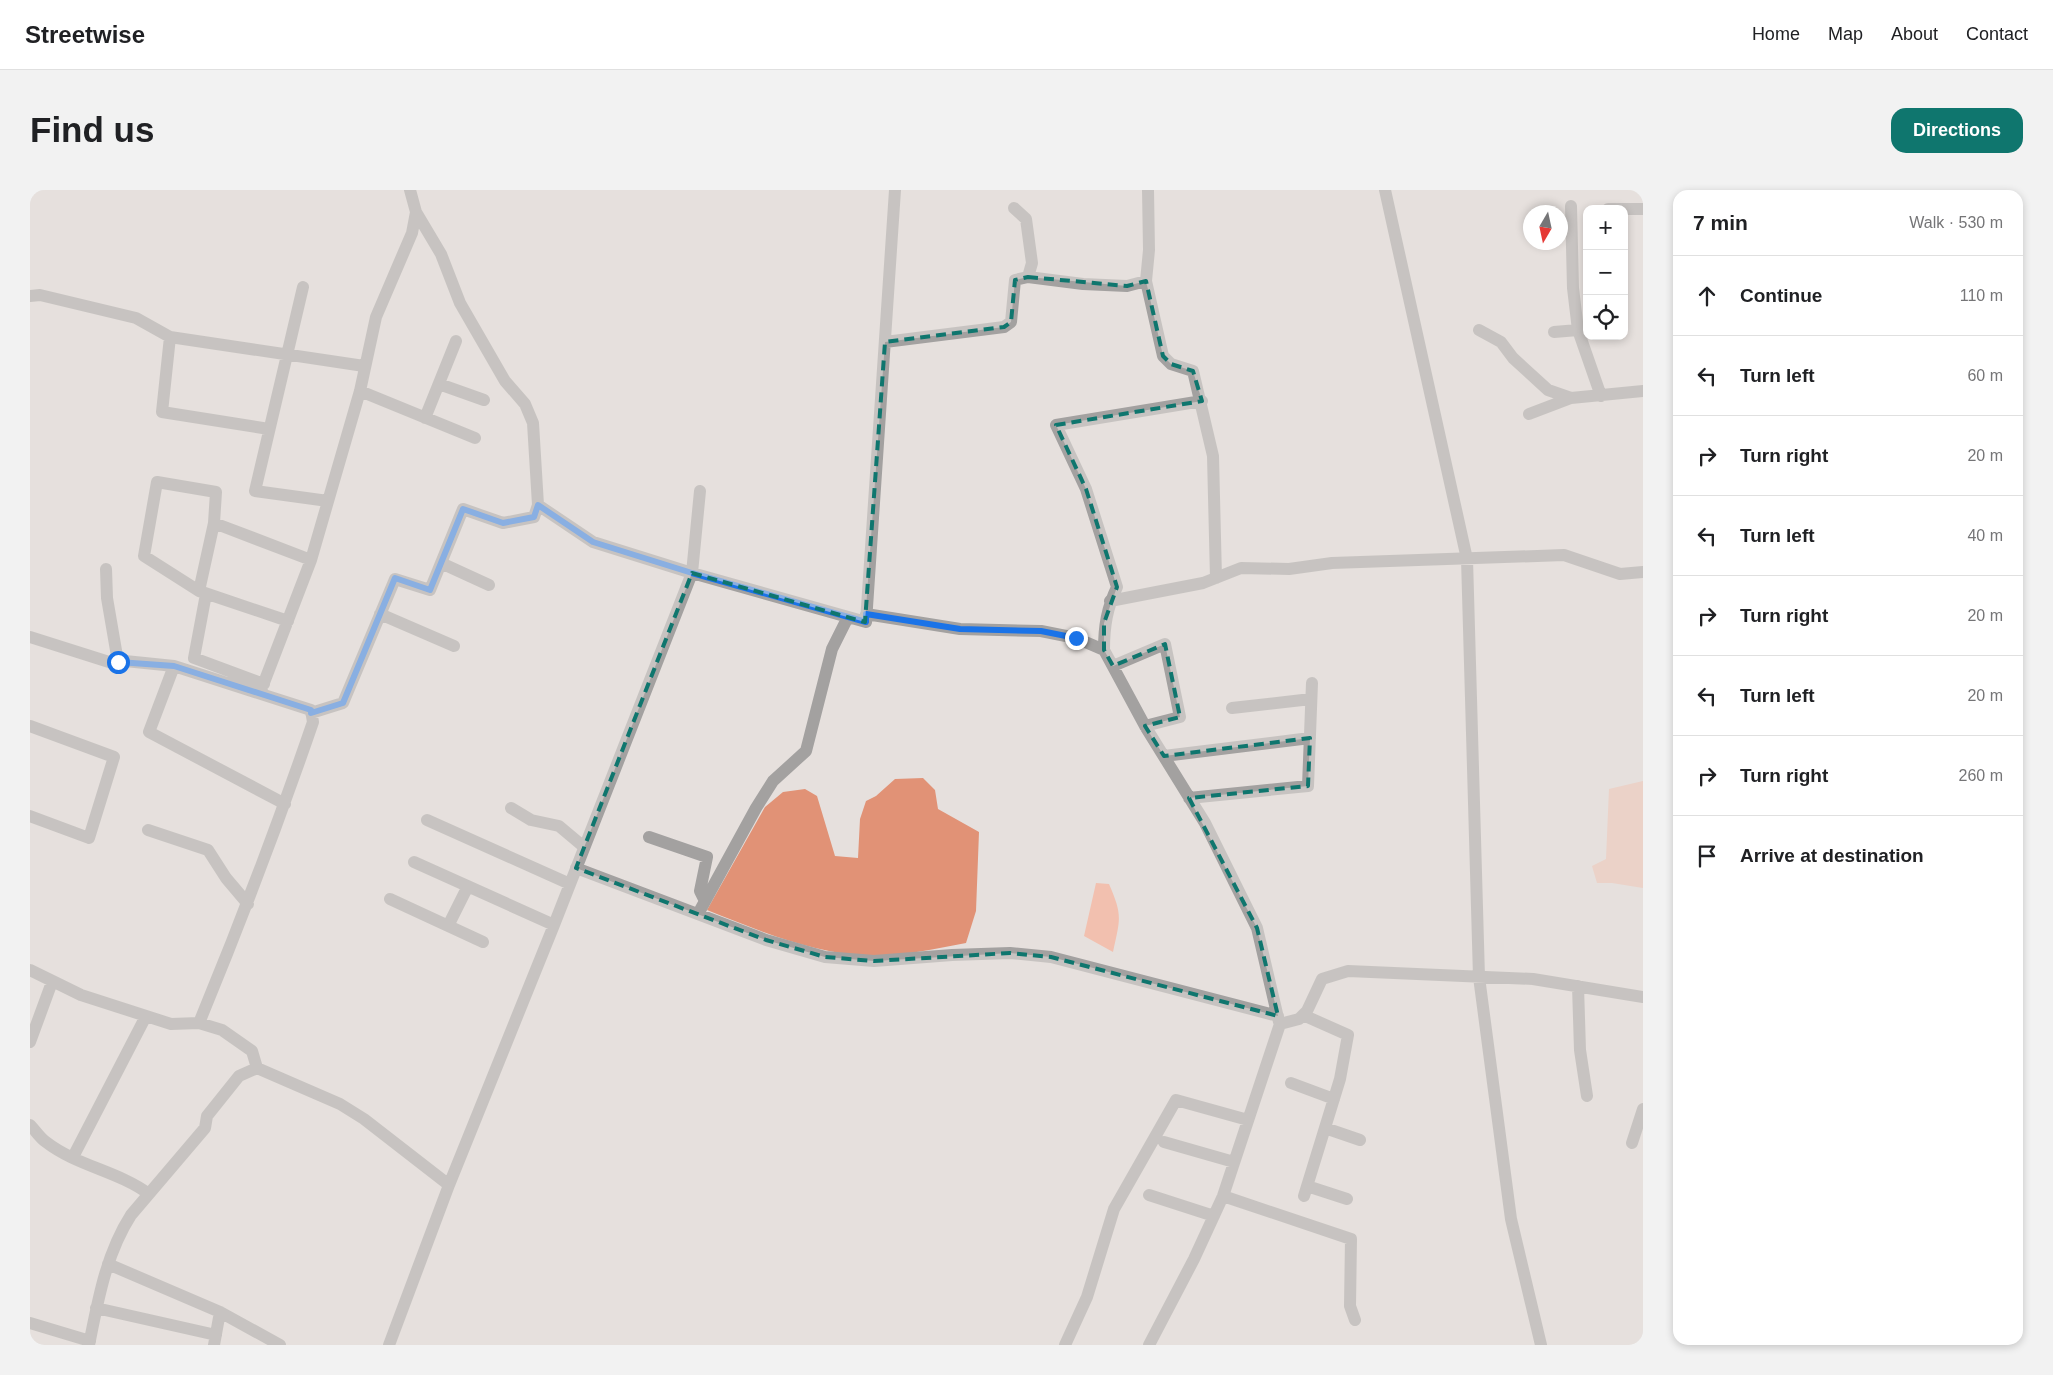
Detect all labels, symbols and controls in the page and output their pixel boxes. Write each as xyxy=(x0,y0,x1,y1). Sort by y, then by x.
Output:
text: Streetwise xyxy=(25,21,145,48)
text: Home xyxy=(1752,24,1800,44)
text: Map xyxy=(1828,24,1863,44)
text: About xyxy=(1891,24,1938,44)
text: Contact xyxy=(1966,24,2028,44)
button: Directions xyxy=(1891,108,2023,153)
text: Find us xyxy=(30,110,154,149)
north arrow xyxy=(1523,205,1568,250)
map controls xyxy=(1583,205,1628,340)
button: + xyxy=(1583,205,1628,250)
text: 7 min xyxy=(1693,211,1748,234)
text: Walk · 530 m xyxy=(1909,214,2003,231)
button: − xyxy=(1583,250,1628,295)
icon: ahead xyxy=(1693,282,1721,310)
text: Continue xyxy=(1740,285,1822,306)
text: 110 m xyxy=(1960,287,2003,304)
button: locate xyxy=(1583,295,1628,340)
icon: left xyxy=(1693,362,1721,390)
text: Turn left xyxy=(1740,365,1815,386)
text: 60 m xyxy=(1967,367,2003,384)
icon: right xyxy=(1693,442,1721,470)
text: Turn right xyxy=(1740,445,1828,466)
text: 20 m xyxy=(1967,447,2003,464)
icon: left xyxy=(1693,522,1721,550)
text: Turn left xyxy=(1740,525,1815,546)
text: 40 m xyxy=(1967,527,2003,544)
icon: right xyxy=(1693,602,1721,630)
text: Turn right xyxy=(1740,605,1828,626)
text: 20 m xyxy=(1967,607,2003,624)
route end xyxy=(1065,627,1088,650)
route start xyxy=(107,651,130,674)
icon: left xyxy=(1693,682,1721,710)
text: Turn left xyxy=(1740,685,1815,706)
text: 20 m xyxy=(1967,687,2003,704)
icon: right xyxy=(1693,762,1721,790)
text: Turn right xyxy=(1740,765,1828,786)
text: 260 m xyxy=(1959,767,2003,784)
icon: arrive xyxy=(1693,842,1721,870)
text: Arrive at destination xyxy=(1740,845,1924,866)

